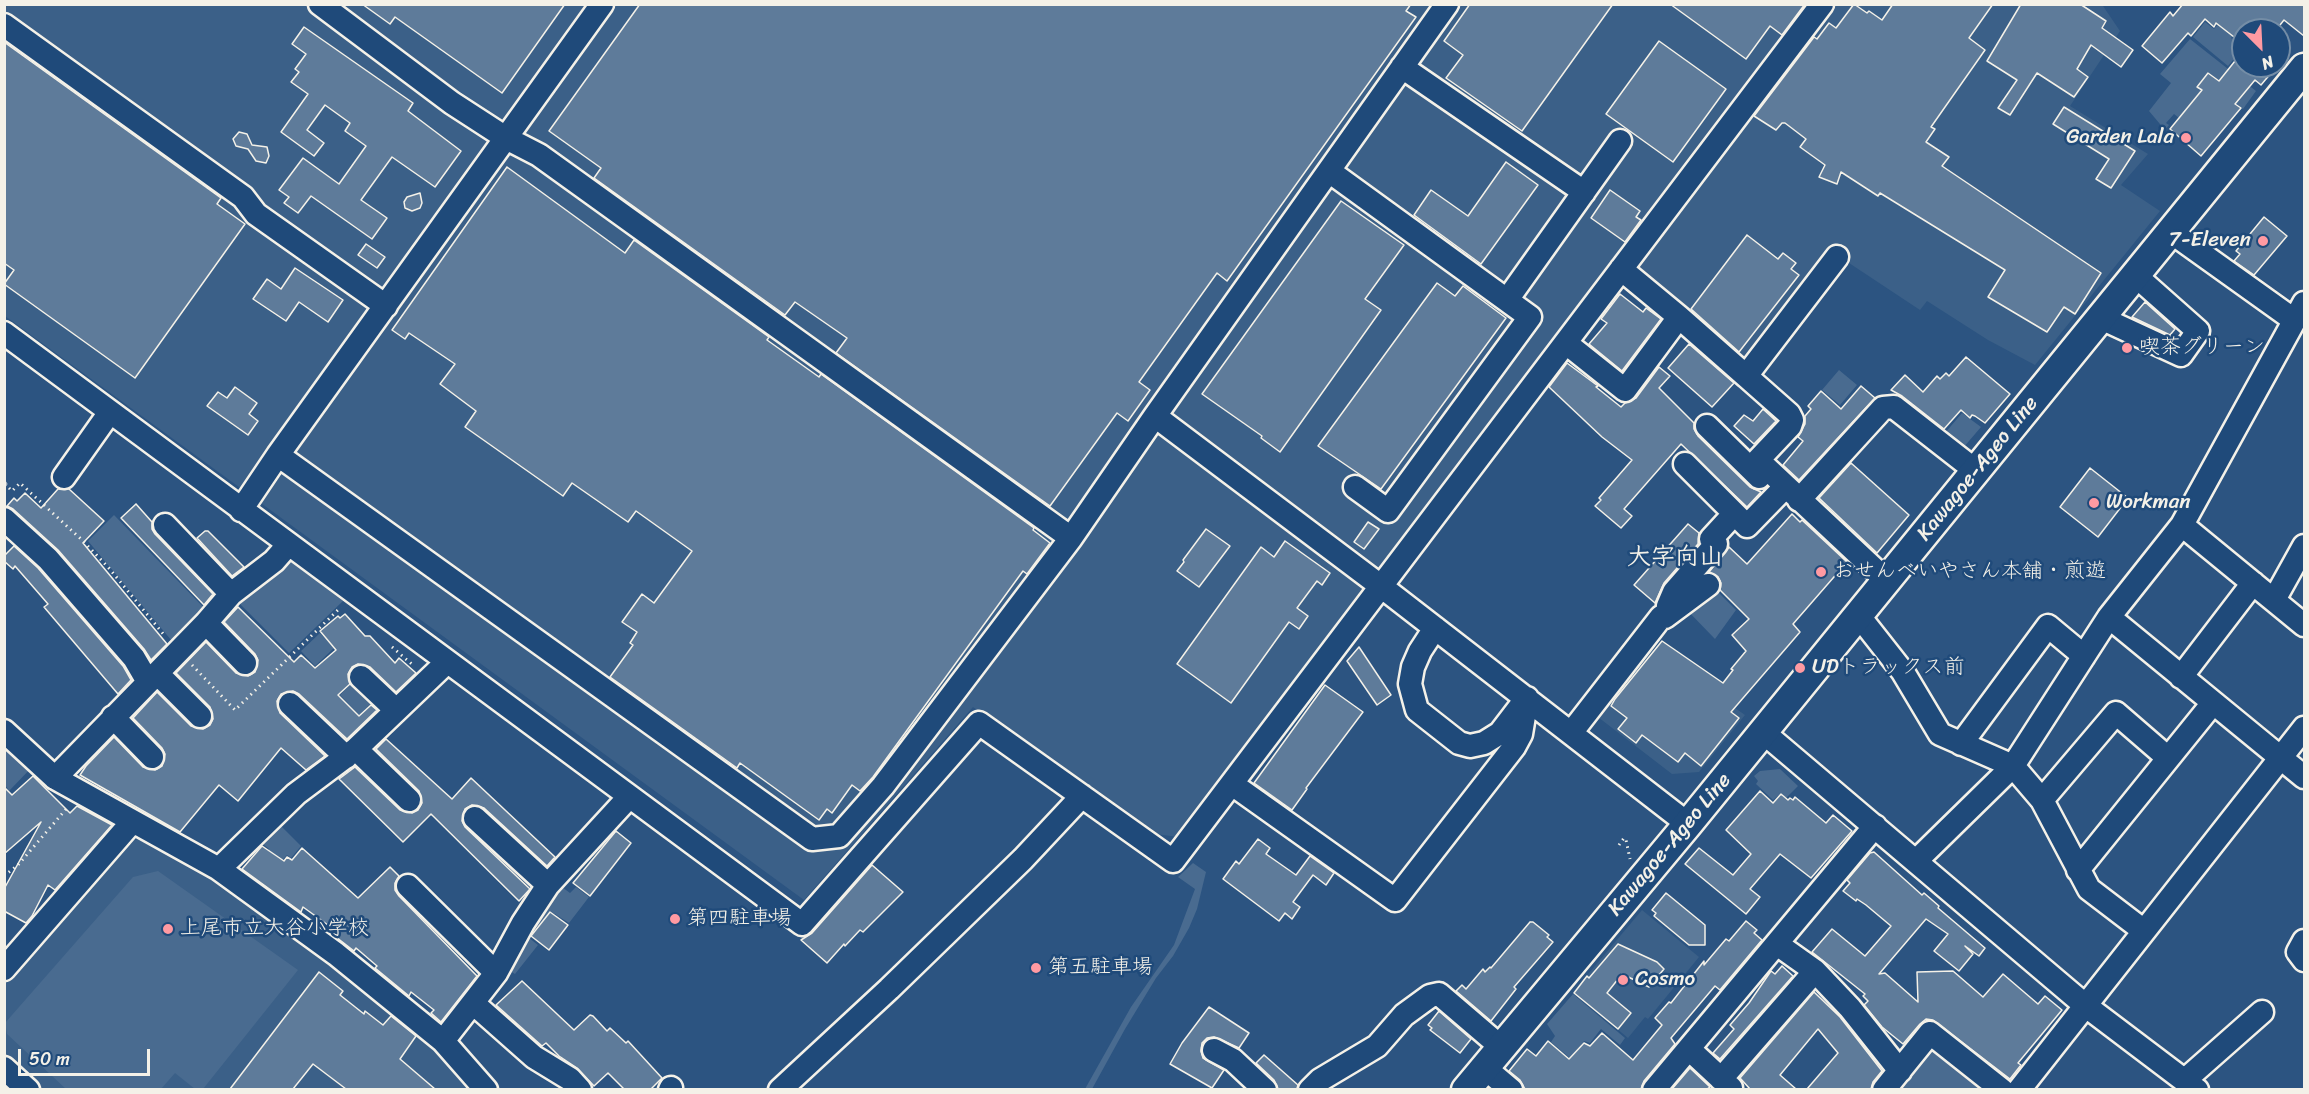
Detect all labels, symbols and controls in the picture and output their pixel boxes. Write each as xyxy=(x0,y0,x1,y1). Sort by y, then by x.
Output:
north arrow xyxy=(2231,18,2291,78)
text: N xyxy=(2257,48,2279,79)
place label: Garden Lala xyxy=(2066,125,2174,151)
marker: Garden Lala xyxy=(2179,131,2193,145)
place label: 7-Eleven xyxy=(2169,228,2251,254)
marker: 7-Eleven xyxy=(2256,234,2270,248)
place label: 喫茶グリーン xyxy=(2139,335,2265,361)
marker: 喫茶グリーン xyxy=(2120,341,2134,355)
street label: Kawagoe-Ageo Line xyxy=(1912,392,2044,546)
place label: Workman xyxy=(2106,490,2191,516)
marker: Workman xyxy=(2087,496,2101,510)
district label: 大字向山 xyxy=(1627,544,1723,572)
place label: おせんべいやさん本舗・煎遊 xyxy=(1833,559,2106,585)
marker: おせんべいやさん本舗・煎遊 xyxy=(1814,565,1828,579)
place label: UDトラックス前 xyxy=(1812,655,1964,681)
marker: UDトラックス前 xyxy=(1793,661,1807,675)
street label: Kawagoe-Ageo Line xyxy=(1603,769,1737,921)
place label: 第四駐車場 xyxy=(687,906,792,932)
marker: 第四駐車場 xyxy=(668,912,682,926)
place label: 上尾市立大谷小学校 xyxy=(180,916,369,942)
marker: 上尾市立大谷小学校 xyxy=(161,922,175,936)
place label: 第五駐車場 xyxy=(1048,955,1153,981)
marker: 第五駐車場 xyxy=(1029,961,1043,975)
place label: Cosmo xyxy=(1635,967,1695,993)
marker: Cosmo xyxy=(1616,973,1630,987)
scale bar xyxy=(21,1037,153,1075)
text: 50 m xyxy=(29,1043,70,1075)

